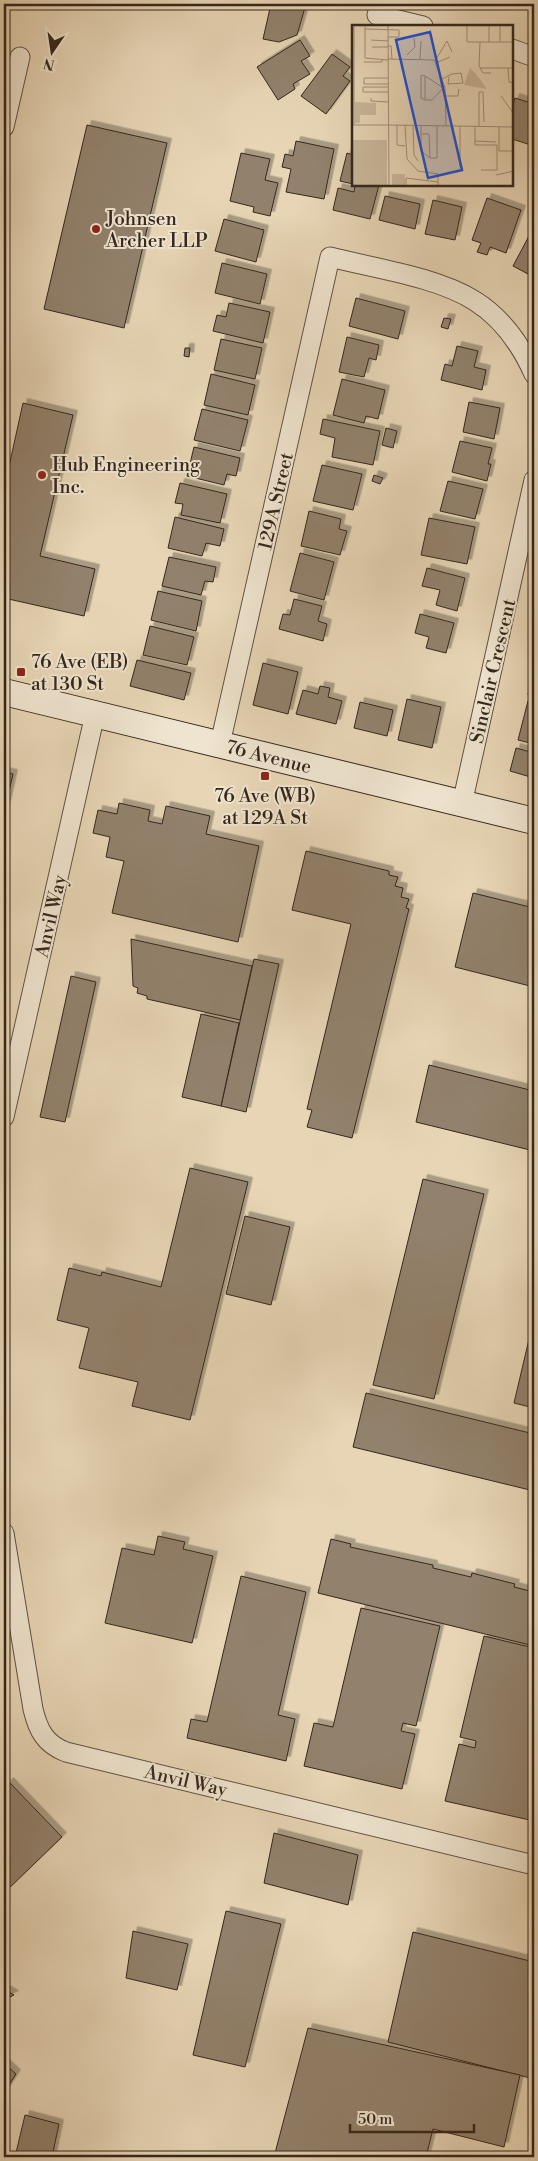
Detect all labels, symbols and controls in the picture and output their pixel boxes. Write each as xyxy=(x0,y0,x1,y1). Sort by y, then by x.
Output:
inset map xyxy=(352,25,513,186)
north arrow xyxy=(28,28,78,78)
text: N xyxy=(42,54,57,74)
place label: Johnsen Archer LLP xyxy=(105,207,208,253)
marker: Johnsen Archer LLP xyxy=(90,223,102,235)
street label: 129A Street xyxy=(253,450,299,552)
place label: Hub Engineering Inc. xyxy=(52,453,200,499)
marker: Hub Engineering Inc. xyxy=(36,469,48,481)
street label: Sinclair Crescent xyxy=(465,596,521,746)
place label: 76 Ave (EB) at 130 St xyxy=(31,650,128,696)
marker: 76 Ave (EB) at 130 St xyxy=(15,666,27,678)
street label: 76 Avenue xyxy=(224,735,314,779)
marker: 76 Ave (WB) at 129A St xyxy=(259,770,271,782)
place label: 76 Ave (WB) at 129A St xyxy=(214,784,316,830)
street label: Anvil Way xyxy=(30,872,72,961)
street label: Anvil Way xyxy=(141,1760,230,1802)
scale bar xyxy=(350,2101,474,2133)
text: 50 m xyxy=(358,2110,392,2129)

